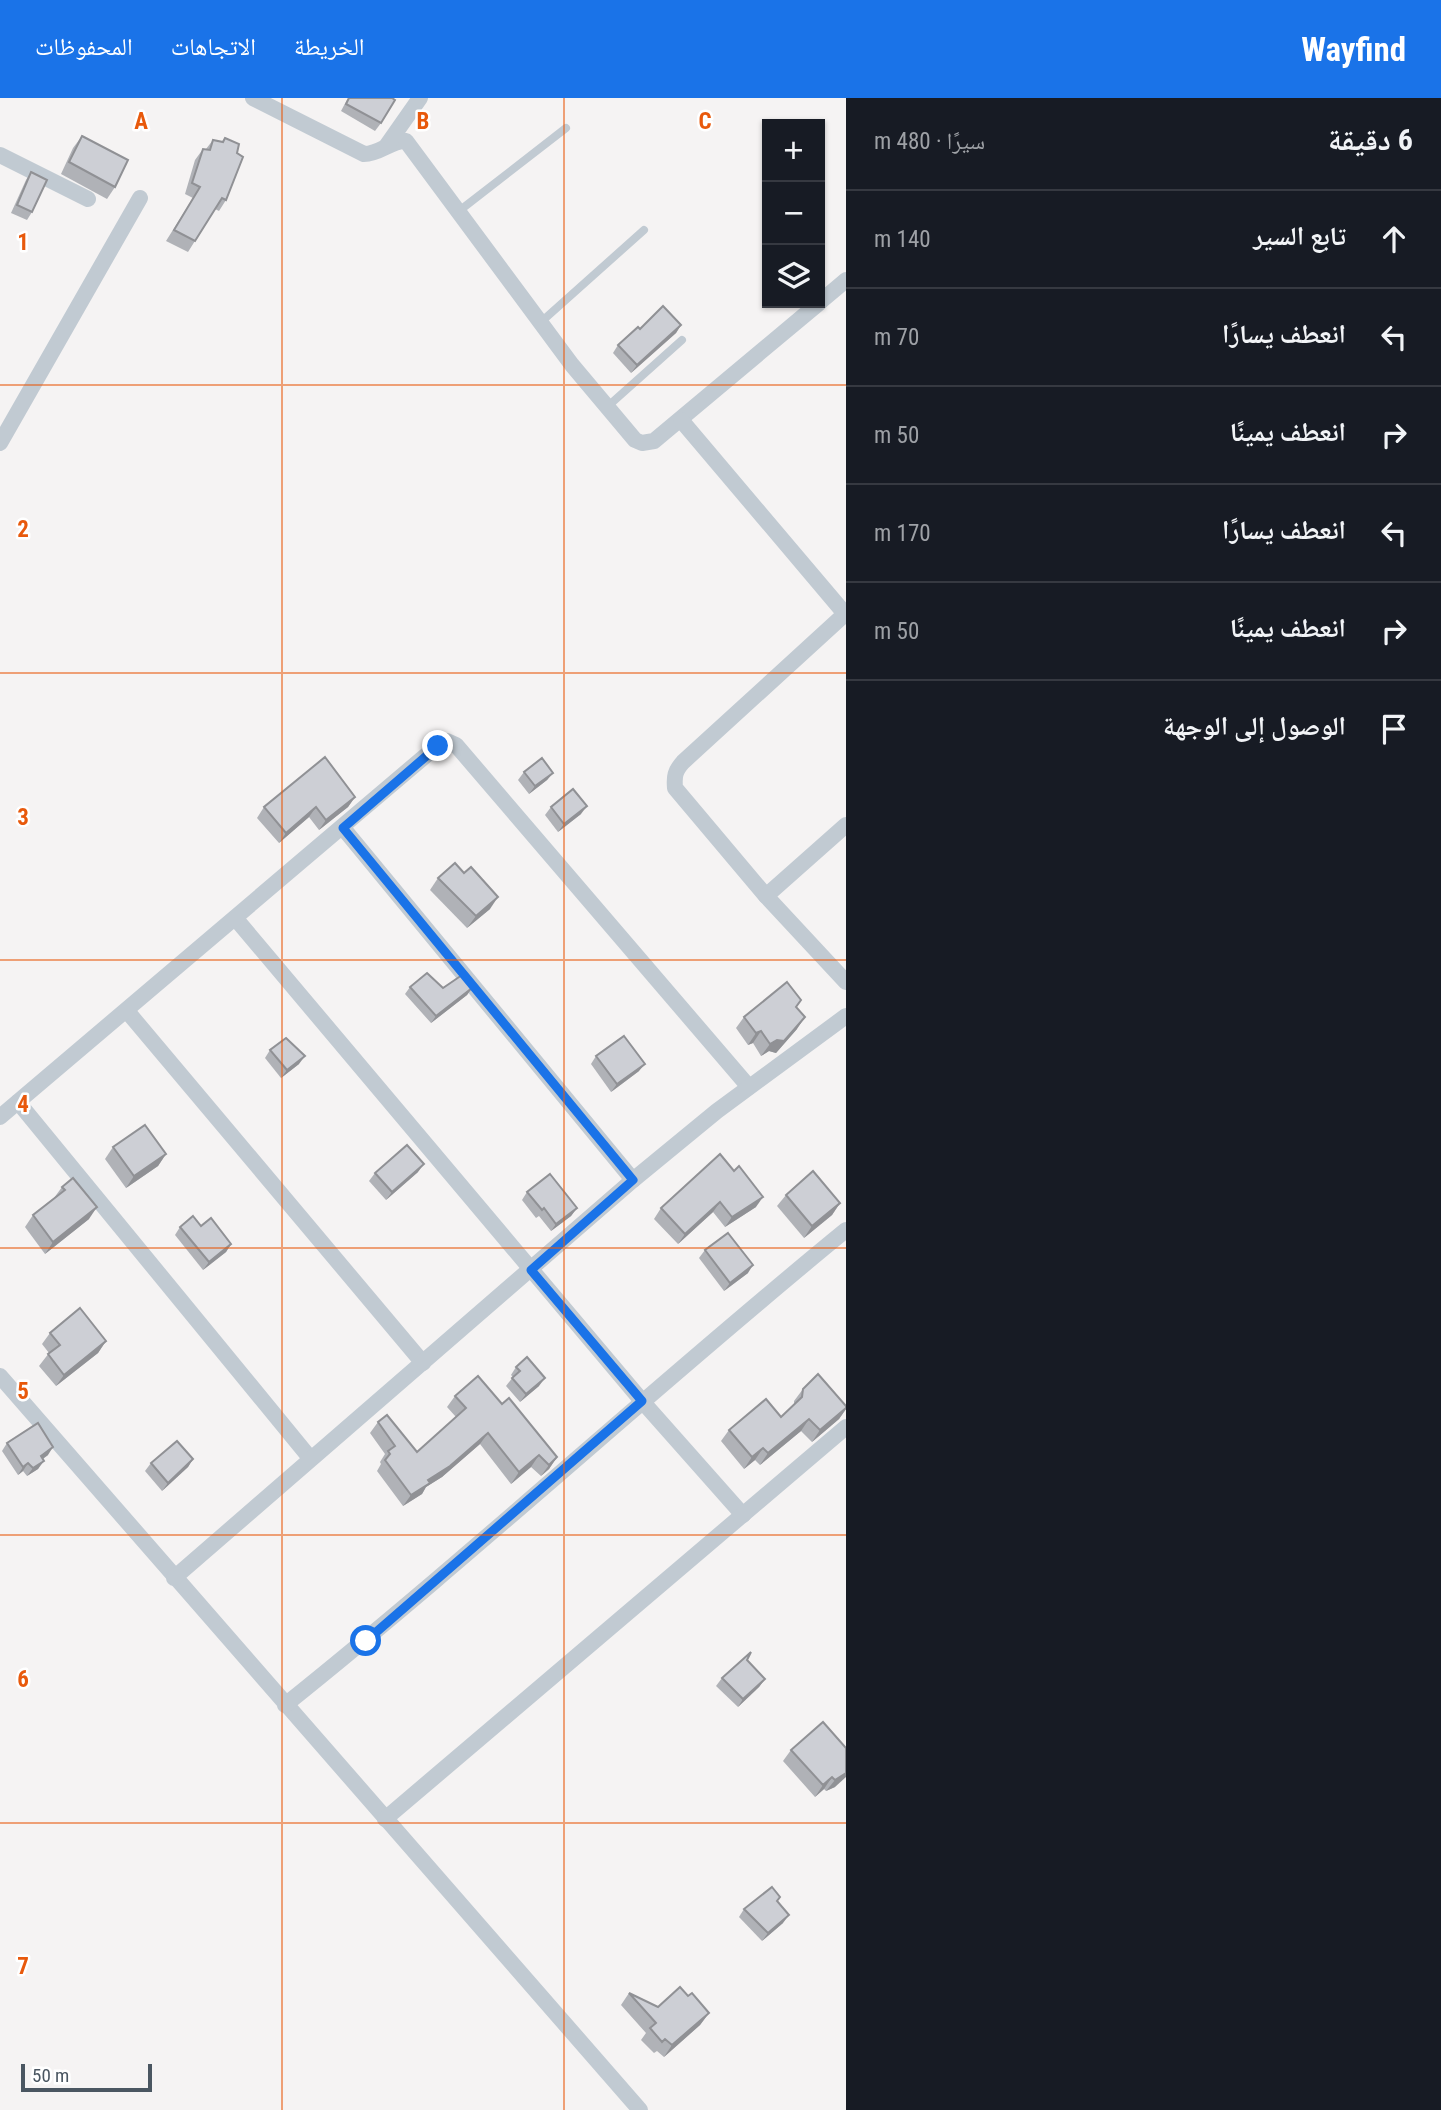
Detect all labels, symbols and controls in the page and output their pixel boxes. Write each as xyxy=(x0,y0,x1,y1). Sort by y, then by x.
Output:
text: Wayfind xyxy=(1301,30,1406,69)
text: المحفوظات xyxy=(35,33,133,61)
text: الاتجاهات xyxy=(171,33,256,61)
text: الخريطة xyxy=(294,33,365,61)
text: A xyxy=(134,108,148,135)
text: B xyxy=(417,108,429,135)
text: C xyxy=(698,108,712,135)
map controls xyxy=(762,119,825,308)
button: + xyxy=(762,119,825,182)
text: 6 دقيقة xyxy=(1328,122,1413,157)
text: سيرًا · 480 m xyxy=(874,128,985,155)
button: − xyxy=(762,182,825,245)
icon: ahead xyxy=(1375,220,1413,258)
text: تابع السير xyxy=(1253,221,1346,251)
text: 140 m xyxy=(874,226,931,253)
text: 1 xyxy=(17,229,29,256)
button: layers xyxy=(762,245,825,308)
icon: left xyxy=(1375,318,1413,356)
text: انعطف يسارًا xyxy=(1222,319,1346,349)
text: 70 m xyxy=(874,324,919,351)
icon: right xyxy=(1375,416,1413,454)
text: انعطف يمينًا xyxy=(1230,417,1346,447)
text: 50 m xyxy=(874,422,919,449)
icon: left xyxy=(1375,514,1413,552)
text: انعطف يسارًا xyxy=(1222,515,1346,545)
text: 2 xyxy=(17,516,29,543)
text: 170 m xyxy=(874,520,931,547)
icon: right xyxy=(1375,612,1413,650)
text: انعطف يمينًا xyxy=(1230,613,1346,643)
text: 50 m xyxy=(874,618,919,645)
icon: arrive xyxy=(1375,710,1413,748)
text: الوصول إلى الوجهة xyxy=(1163,711,1346,741)
route end xyxy=(422,730,453,761)
text: 3 xyxy=(17,804,29,831)
text: 4 xyxy=(17,1091,29,1118)
text: 5 xyxy=(17,1378,29,1405)
route start xyxy=(350,1625,381,1656)
text: 6 xyxy=(17,1666,29,1693)
text: 7 xyxy=(17,1953,29,1980)
scale bar xyxy=(21,2061,152,2093)
text: 50 m xyxy=(32,2064,69,2087)

